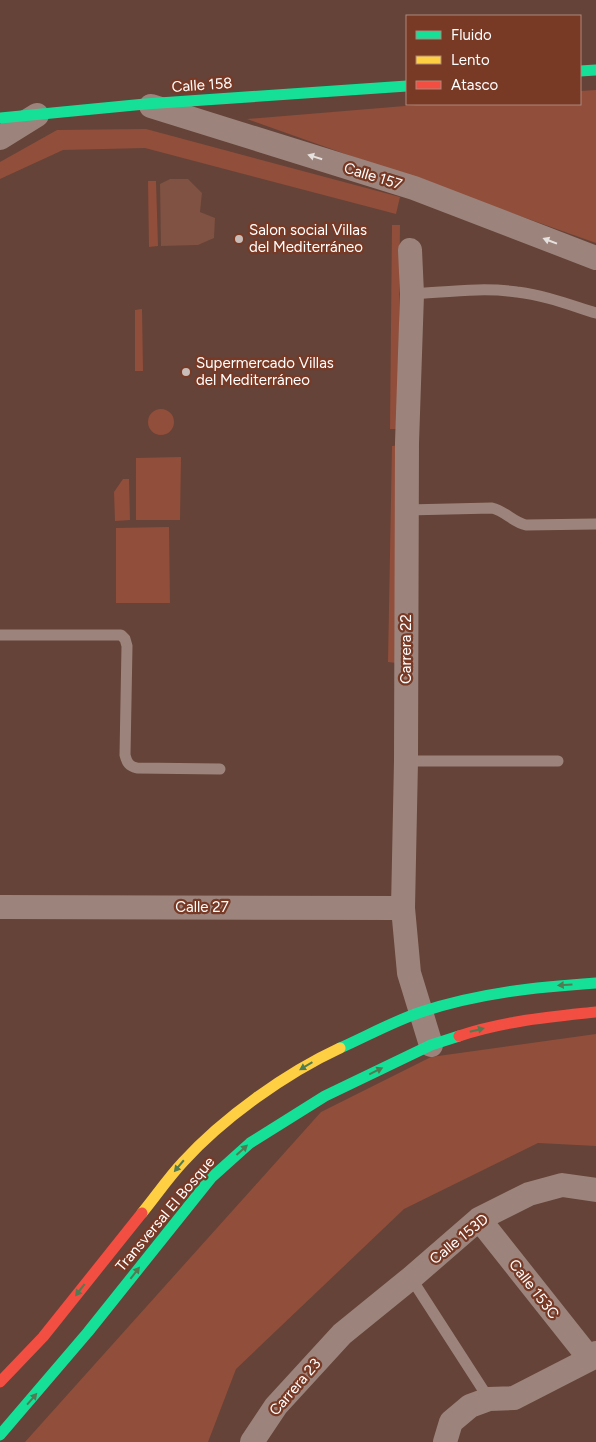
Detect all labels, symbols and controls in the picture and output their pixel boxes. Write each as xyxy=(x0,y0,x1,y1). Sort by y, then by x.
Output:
legend xyxy=(406,15,581,105)
text: Fluido xyxy=(451,26,492,44)
text: Lento xyxy=(451,51,490,69)
street label: Calle 158 xyxy=(171,74,233,96)
text: Atasco xyxy=(451,76,499,94)
one-way arrow xyxy=(307,153,322,161)
street label: Calle 157 xyxy=(342,159,404,193)
place label: Salon social Villas del Mediterráneo xyxy=(249,221,367,256)
marker: Salon social Villas del Mediterráneo xyxy=(233,233,245,245)
one-way arrow xyxy=(543,237,558,244)
place label: Supermercado Villas del Mediterráneo xyxy=(196,354,334,389)
marker: Supermercado Villas del Mediterráneo xyxy=(180,366,192,378)
street label: Carrera 22 xyxy=(397,614,415,684)
street label: Calle 27 xyxy=(175,898,229,916)
one-way arrow xyxy=(557,981,573,989)
one-way arrow xyxy=(470,1026,485,1034)
one-way arrow xyxy=(299,1061,312,1070)
one-way arrow xyxy=(369,1067,383,1075)
one-way arrow xyxy=(235,1145,248,1156)
street label: Transversal El Bosque xyxy=(112,1153,218,1275)
one-way arrow xyxy=(174,1160,185,1173)
street label: Calle 153D xyxy=(426,1210,492,1268)
street label: Calle 153C xyxy=(505,1256,563,1323)
one-way arrow xyxy=(130,1266,141,1279)
one-way arrow xyxy=(75,1283,85,1297)
street label: Carrera 23 xyxy=(265,1355,325,1419)
one-way arrow xyxy=(27,1392,38,1405)

